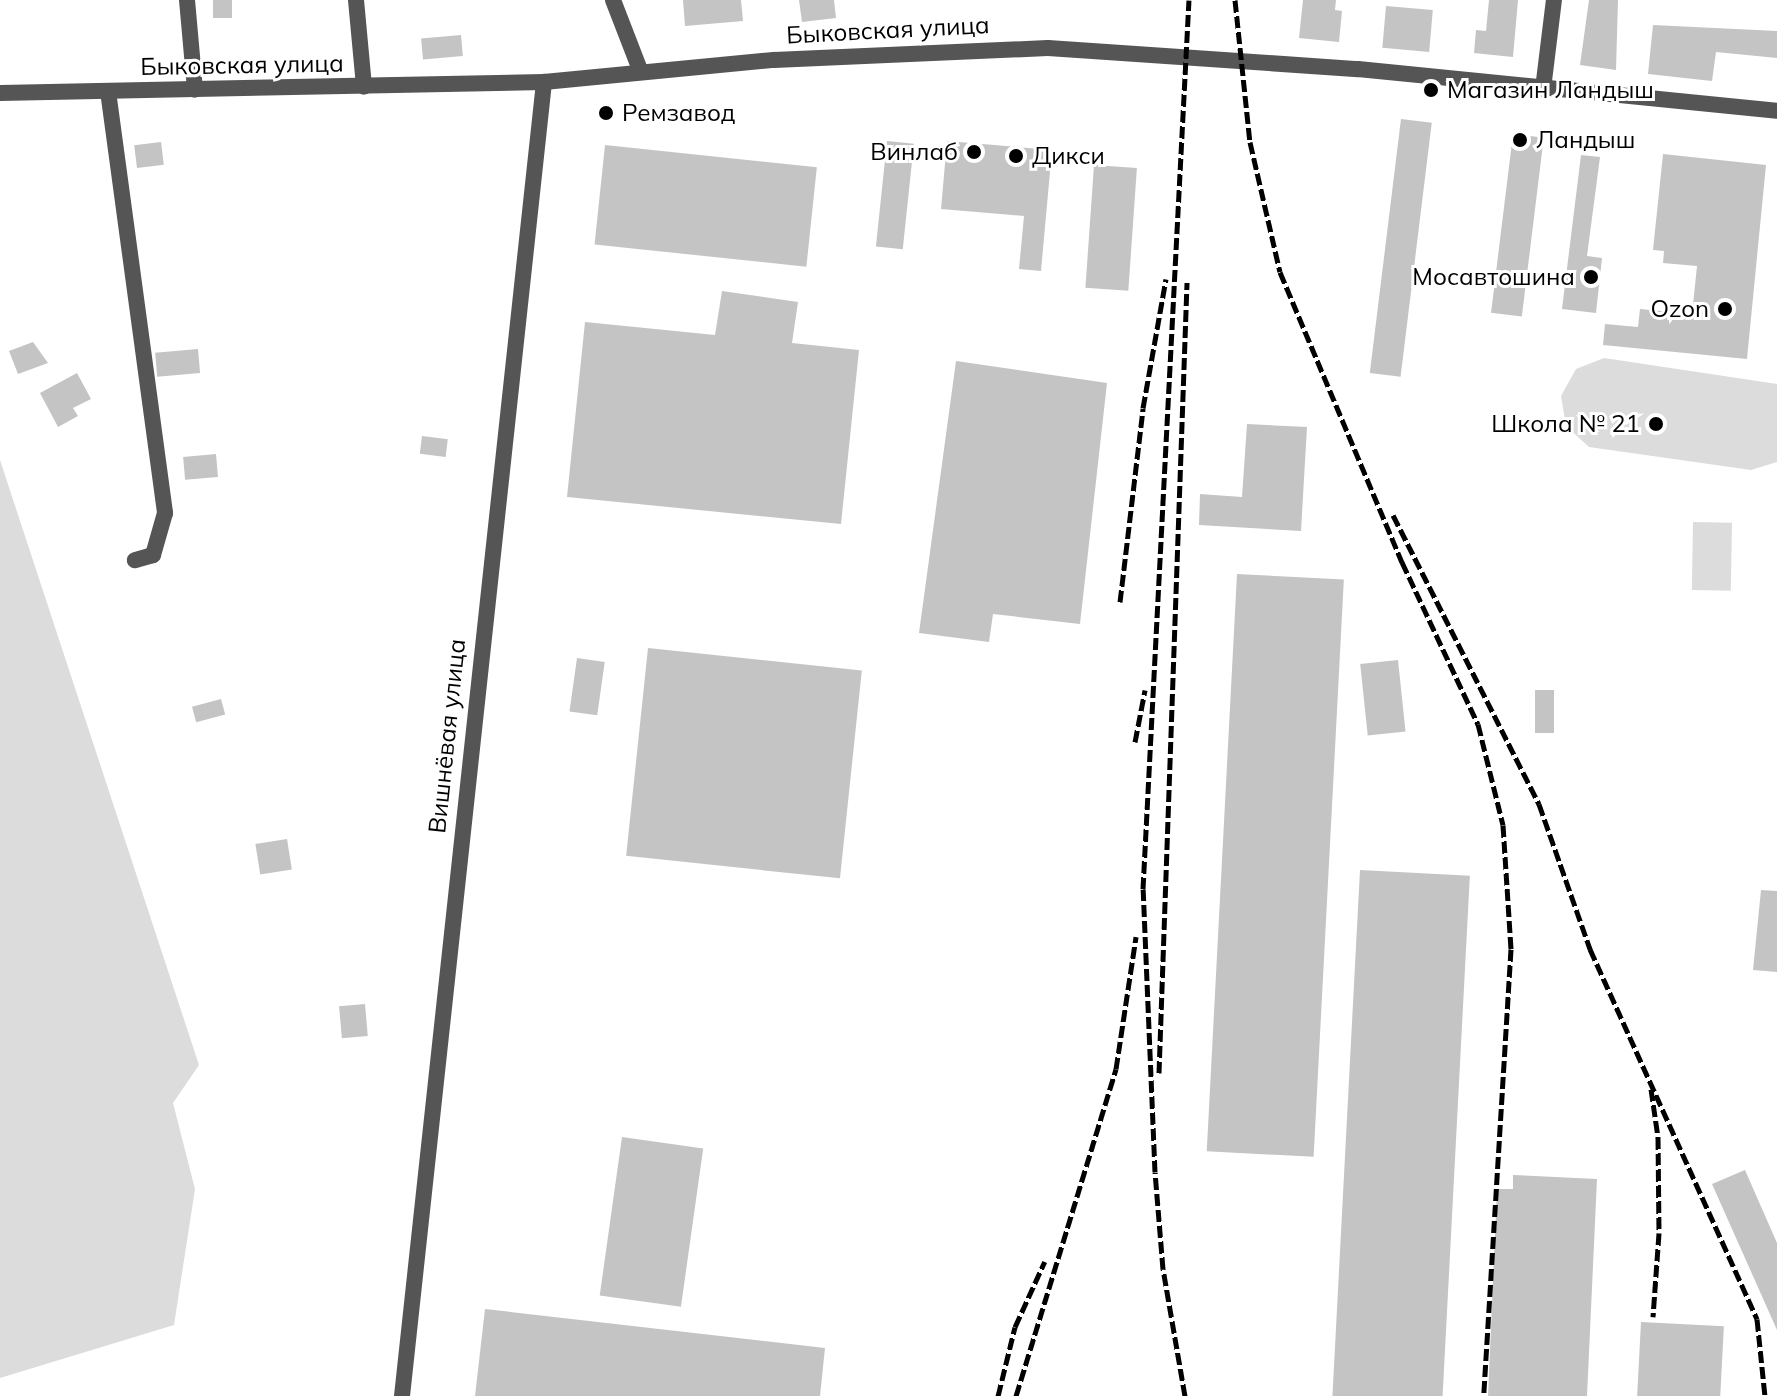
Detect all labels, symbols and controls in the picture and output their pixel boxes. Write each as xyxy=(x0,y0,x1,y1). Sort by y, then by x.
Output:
street label: Быковская улица xyxy=(786,10,990,50)
street label: Быковская улица xyxy=(140,49,344,81)
place label: Магазин Ландыш xyxy=(1447,76,1654,104)
marker: Магазин Ландыш xyxy=(1422,81,1440,99)
place label: Ремзавод xyxy=(622,99,735,127)
marker: Ремзавод xyxy=(597,104,615,122)
place label: Ландыш xyxy=(1536,126,1635,154)
marker: Ландыш xyxy=(1511,131,1529,149)
place label: Винлаб xyxy=(870,138,958,166)
place label: Дикси xyxy=(1032,142,1105,170)
marker: Винлаб xyxy=(965,143,983,161)
marker: Дикси xyxy=(1007,147,1025,165)
place label: Мосавтошина xyxy=(1412,263,1575,291)
marker: Мосавтошина xyxy=(1582,268,1600,286)
place label: Ozon xyxy=(1650,295,1709,323)
marker: Ozon xyxy=(1716,300,1734,318)
place label: Школа № 21 xyxy=(1491,410,1640,438)
marker: Школа № 21 xyxy=(1647,415,1665,433)
street label: Вишнёвая улица xyxy=(422,637,472,835)

